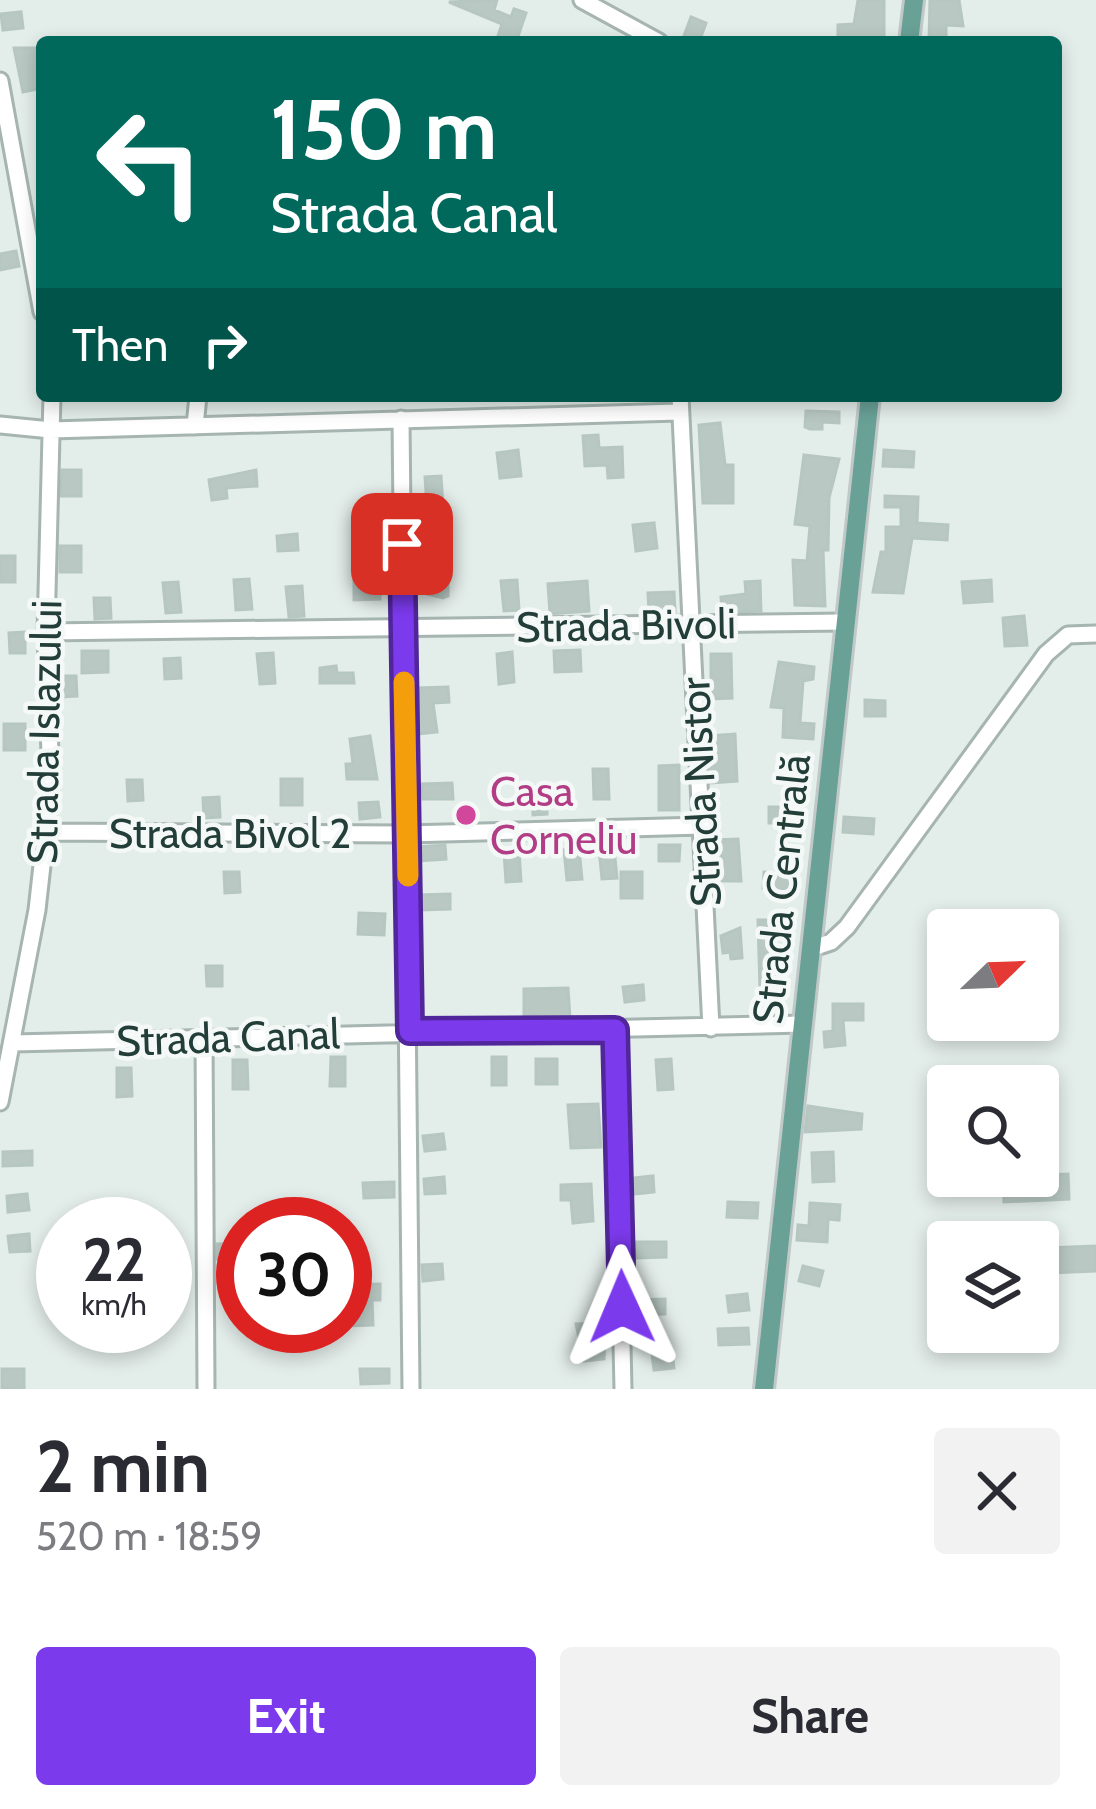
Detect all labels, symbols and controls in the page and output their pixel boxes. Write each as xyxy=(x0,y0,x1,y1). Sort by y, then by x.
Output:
text: 150 m xyxy=(270,78,497,180)
icon: left xyxy=(72,84,228,240)
text: Strada Canal xyxy=(270,180,558,246)
icon: right xyxy=(192,312,258,378)
text: Then xyxy=(72,318,168,372)
pin xyxy=(351,493,453,595)
icon: arrive xyxy=(369,511,435,577)
street label: Strada Bivoli xyxy=(516,597,736,653)
street label: Strada Islazului xyxy=(16,599,72,865)
street label: Strada Nistor xyxy=(668,675,732,908)
street label: Strada Centrală xyxy=(741,751,821,1027)
place label: Casa Corneliu xyxy=(490,765,637,865)
marker: Casa Corneliu xyxy=(453,802,479,828)
street label: Strada Bivol 2 xyxy=(109,807,351,859)
north arrow xyxy=(927,909,1059,1041)
map controls xyxy=(927,909,1059,1353)
street label: Strada Canal xyxy=(115,1007,341,1067)
button: search xyxy=(927,1065,1059,1197)
speed limit sign: 30 xyxy=(216,1197,372,1353)
button: layers xyxy=(927,1221,1059,1353)
text: 22 xyxy=(82,1223,146,1296)
position arrow xyxy=(559,1244,685,1370)
text: km/h xyxy=(81,1286,147,1323)
text: 2 min xyxy=(36,1423,210,1510)
button: close xyxy=(934,1428,1060,1554)
text: 520 m · 18:59 xyxy=(36,1512,262,1560)
button: Exit xyxy=(36,1647,536,1785)
button: Share xyxy=(560,1647,1060,1785)

